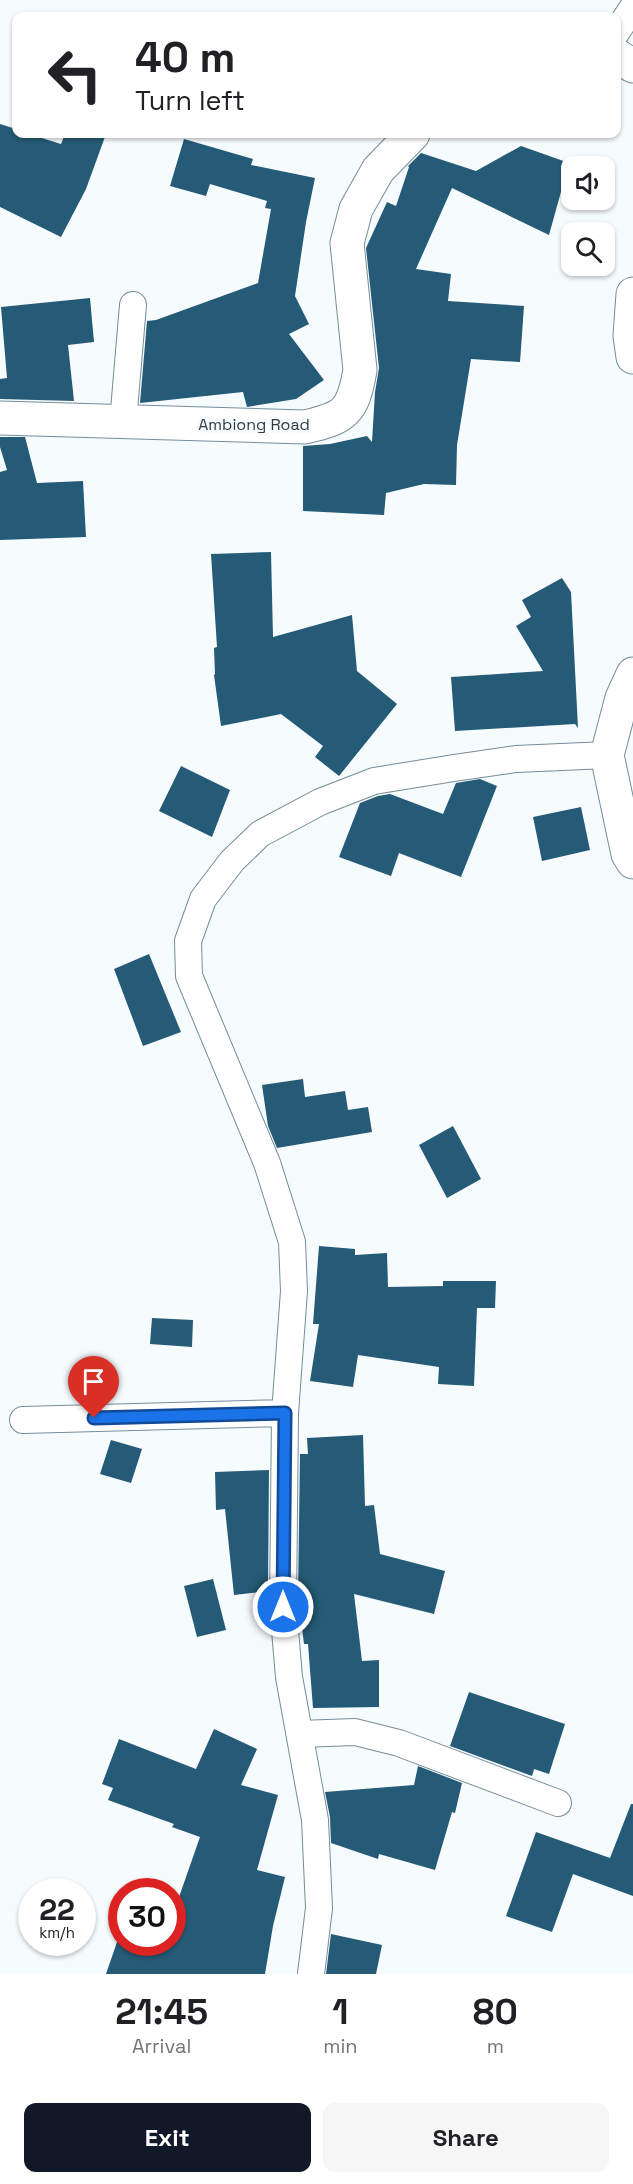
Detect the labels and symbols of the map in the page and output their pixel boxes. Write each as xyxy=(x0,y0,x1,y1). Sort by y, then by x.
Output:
street label: Ambiong Road xyxy=(198,414,310,435)
pin xyxy=(68,1356,119,1418)
position arrow xyxy=(251,1575,315,1639)
speed limit sign: 30 xyxy=(108,1878,186,1956)

